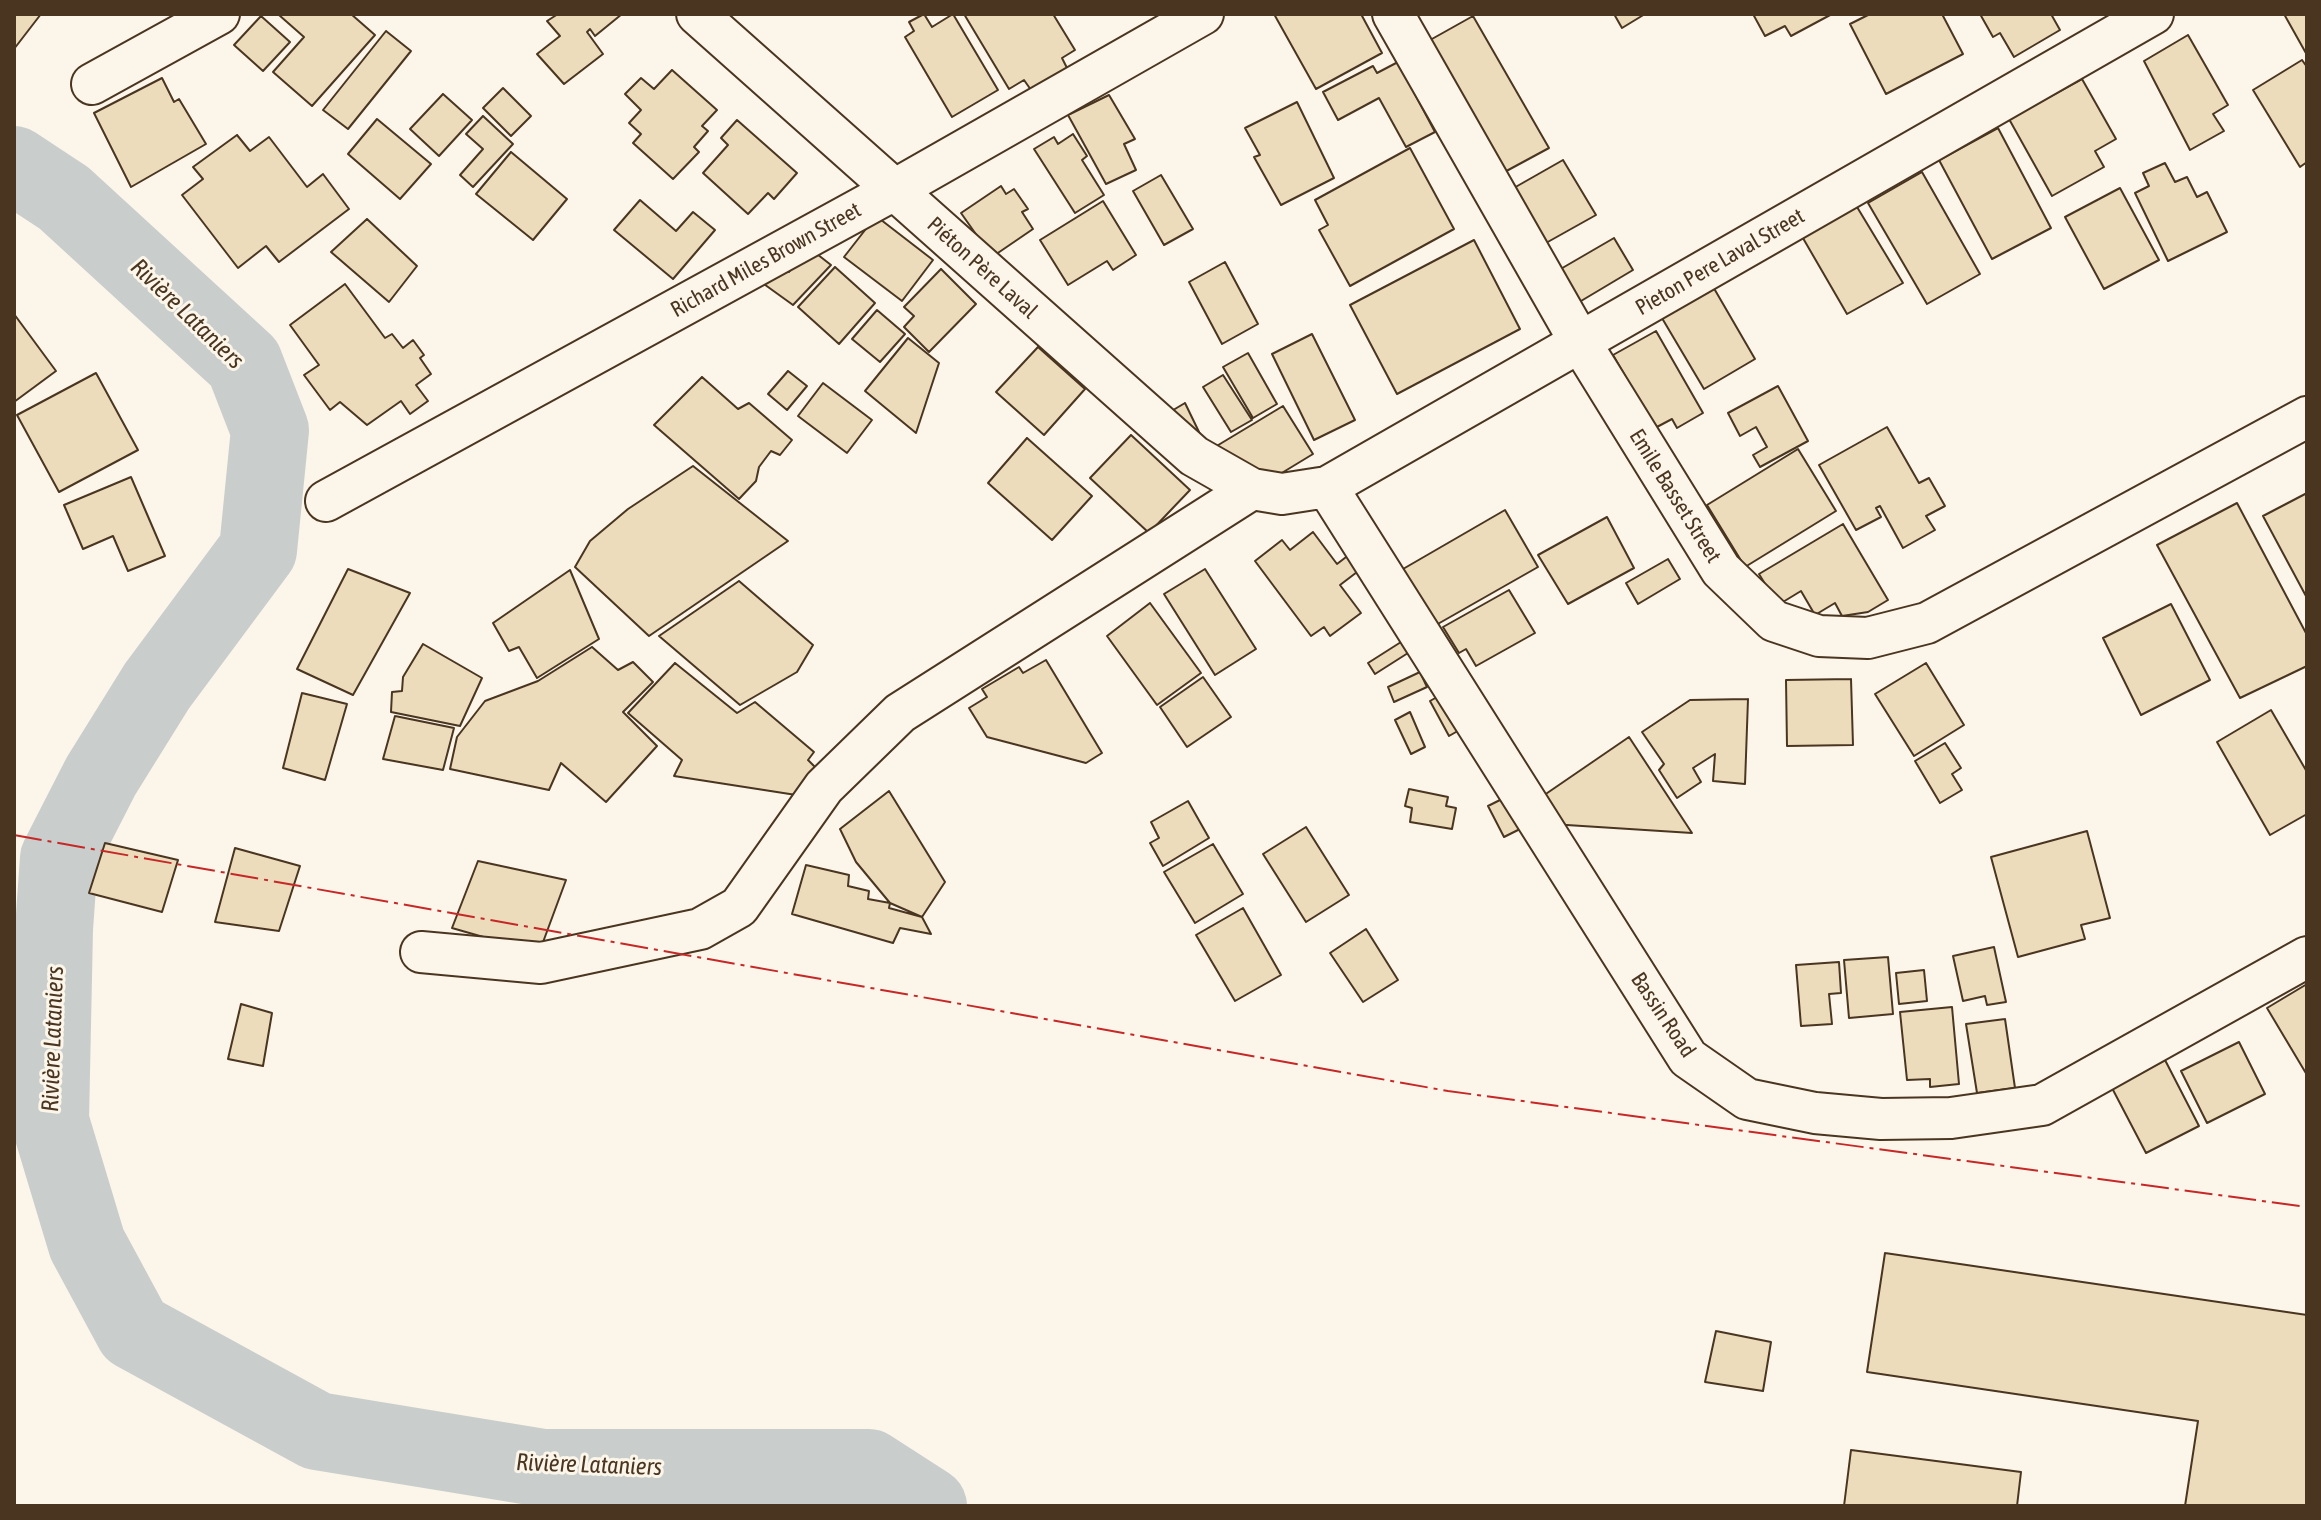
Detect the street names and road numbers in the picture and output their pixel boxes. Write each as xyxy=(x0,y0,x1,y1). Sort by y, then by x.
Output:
street label: Richard Miles Brown Street xyxy=(666,197,866,323)
street label: Pieton Pere Laval Street xyxy=(1631,203,1809,321)
street label: Piéton Père Laval xyxy=(921,212,1043,324)
street label: Emile Basset Street xyxy=(1623,424,1727,568)
street label: Bassin Road xyxy=(1625,967,1701,1063)

